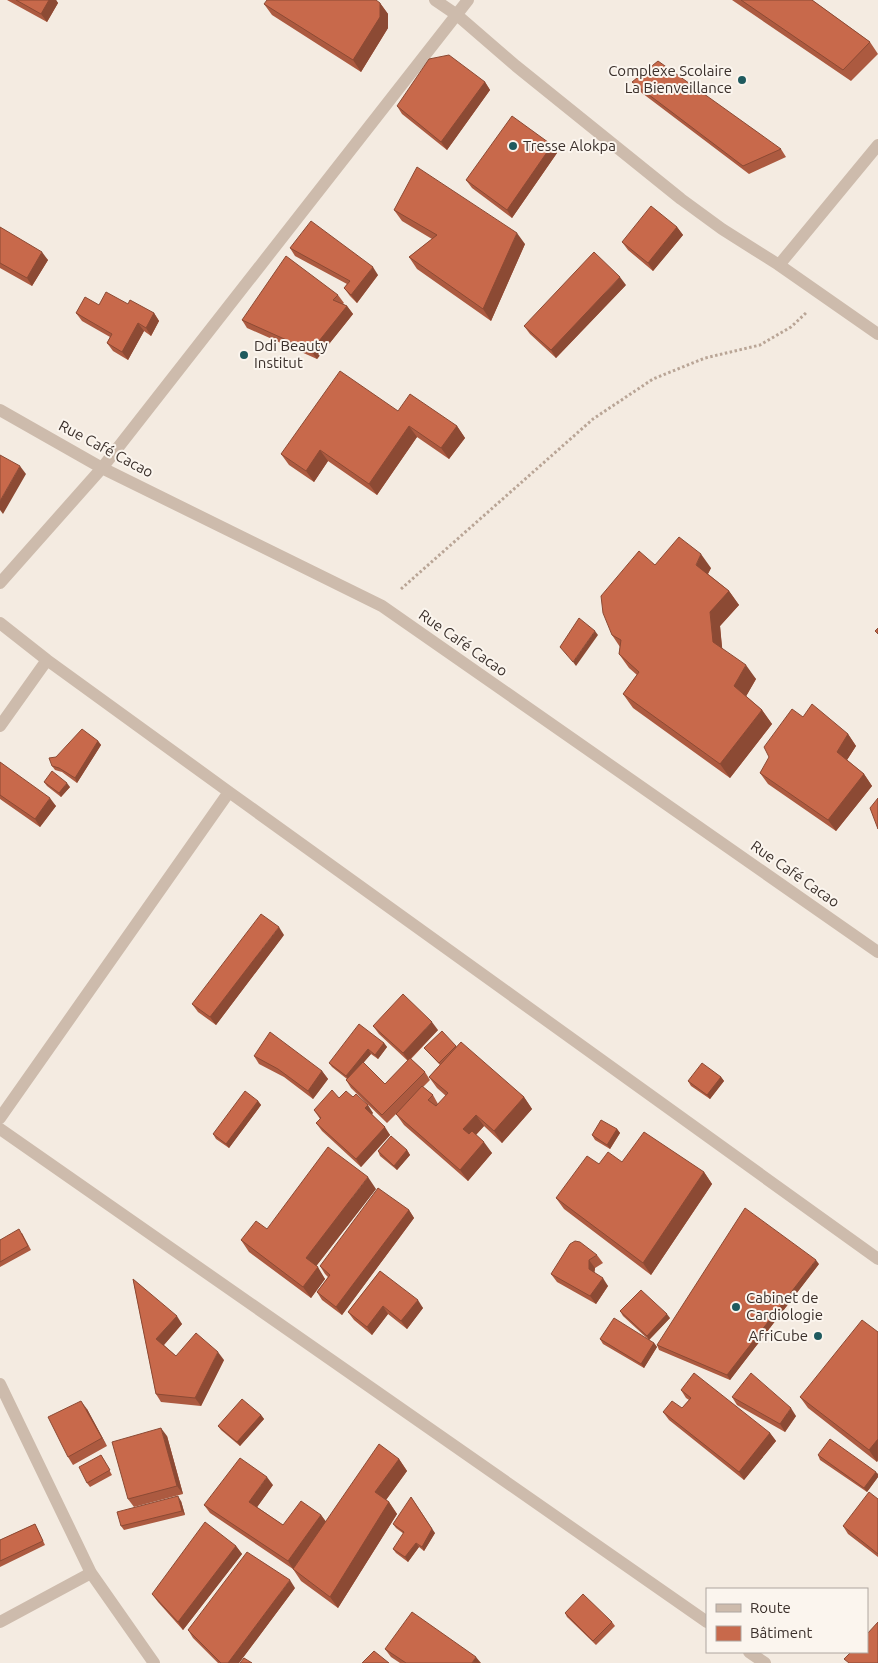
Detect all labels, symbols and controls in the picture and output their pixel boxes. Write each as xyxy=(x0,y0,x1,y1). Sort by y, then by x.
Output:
place label: Complexe Scolaire La Bienveillance xyxy=(608,62,732,96)
marker: Complexe Scolaire La Bienveillance xyxy=(736,74,748,86)
place label: Tresse Alokpa xyxy=(523,137,616,154)
marker: Tresse Alokpa xyxy=(507,140,519,152)
place label: Ddi Beauty Institut xyxy=(254,337,328,371)
marker: Ddi Beauty Institut xyxy=(238,349,250,361)
street label: Rue Café Cacao xyxy=(56,417,156,481)
street label: Rue Café Cacao xyxy=(416,606,511,679)
street label: Rue Café Cacao xyxy=(748,837,843,910)
place label: Cabinet de Cardiologie xyxy=(746,1289,823,1323)
marker: Cabinet de Cardiologie xyxy=(730,1301,742,1313)
place label: AfriCube xyxy=(749,1327,808,1344)
marker: AfriCube xyxy=(812,1330,824,1342)
legend xyxy=(706,1588,868,1653)
text: Route xyxy=(750,1599,791,1616)
text: Bâtiment xyxy=(750,1624,813,1641)

